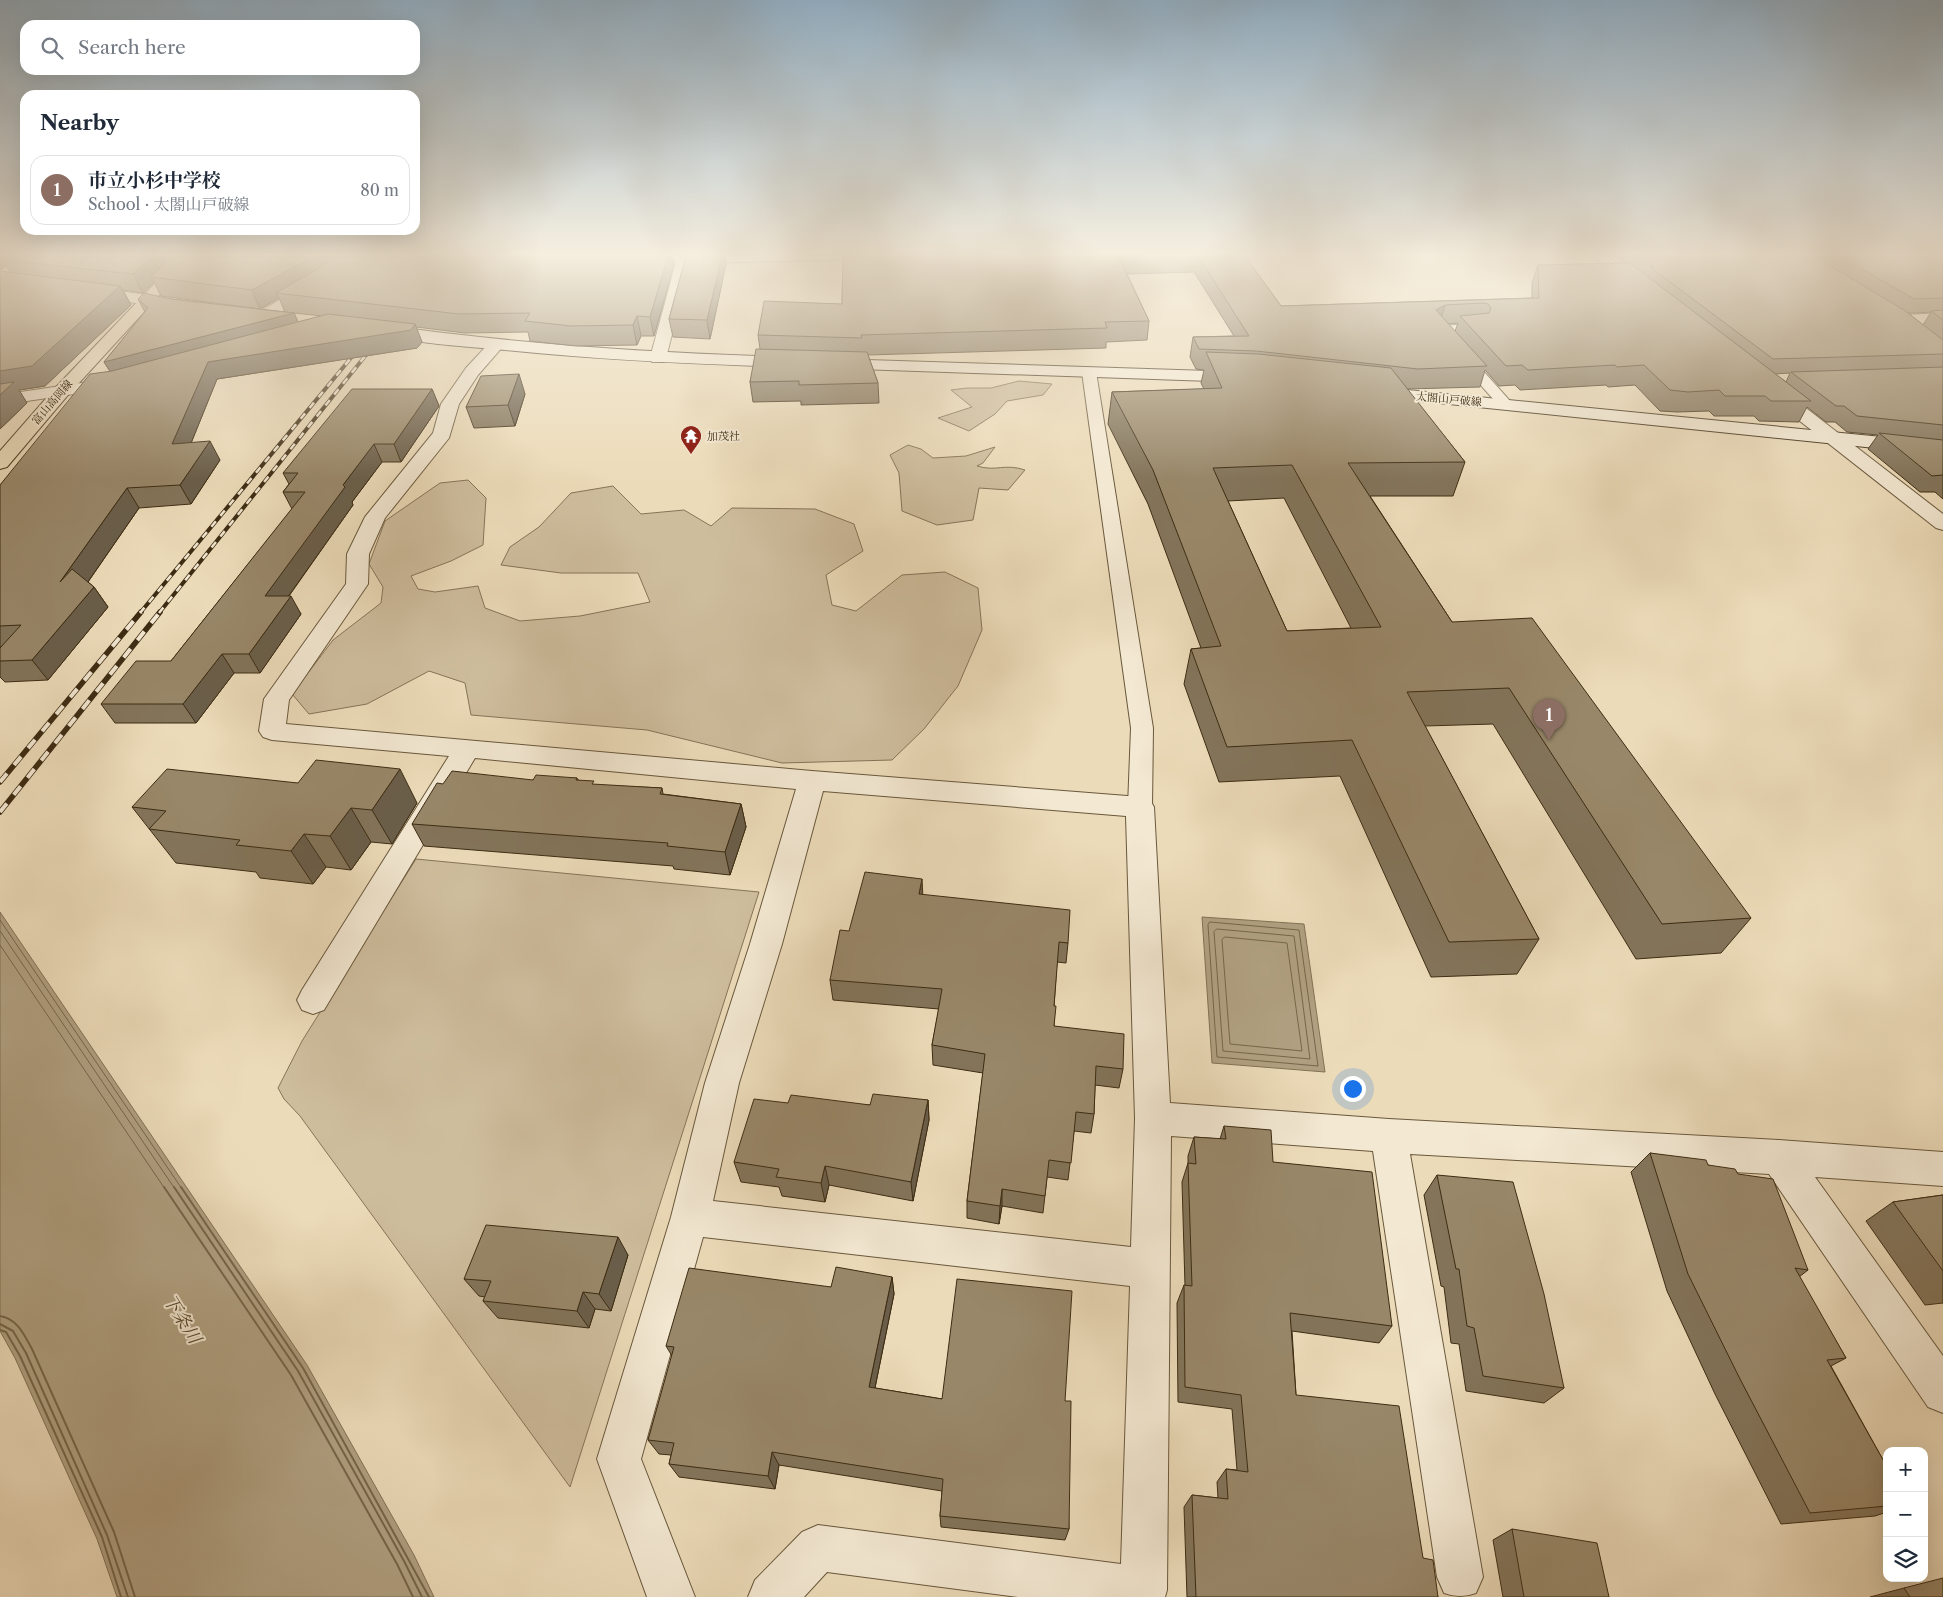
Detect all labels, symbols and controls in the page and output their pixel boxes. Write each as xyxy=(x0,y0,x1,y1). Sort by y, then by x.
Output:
search box xyxy=(20,20,420,75)
icon: search xyxy=(38,34,66,62)
text: Search here xyxy=(78,36,186,59)
text: Nearby xyxy=(40,110,119,135)
text: 市立小杉中学校 xyxy=(88,169,221,192)
text: 1 xyxy=(53,180,61,200)
text: 80 m xyxy=(360,180,399,200)
text: School · 太閤山戸破線 xyxy=(88,194,249,214)
street label: 富山高岡線 xyxy=(29,377,75,427)
street label: 太閤山戸破線 xyxy=(1416,389,1482,409)
temple icon: 加茂社 xyxy=(679,424,703,455)
place label: 加茂社 xyxy=(707,429,740,443)
pin: 1 xyxy=(1533,699,1565,740)
your location xyxy=(1340,1076,1366,1102)
water label: 下条川 xyxy=(158,1290,207,1349)
map controls xyxy=(1883,1447,1928,1582)
button: + xyxy=(1883,1447,1928,1492)
button: − xyxy=(1883,1492,1928,1537)
button: layers xyxy=(1883,1537,1928,1582)

